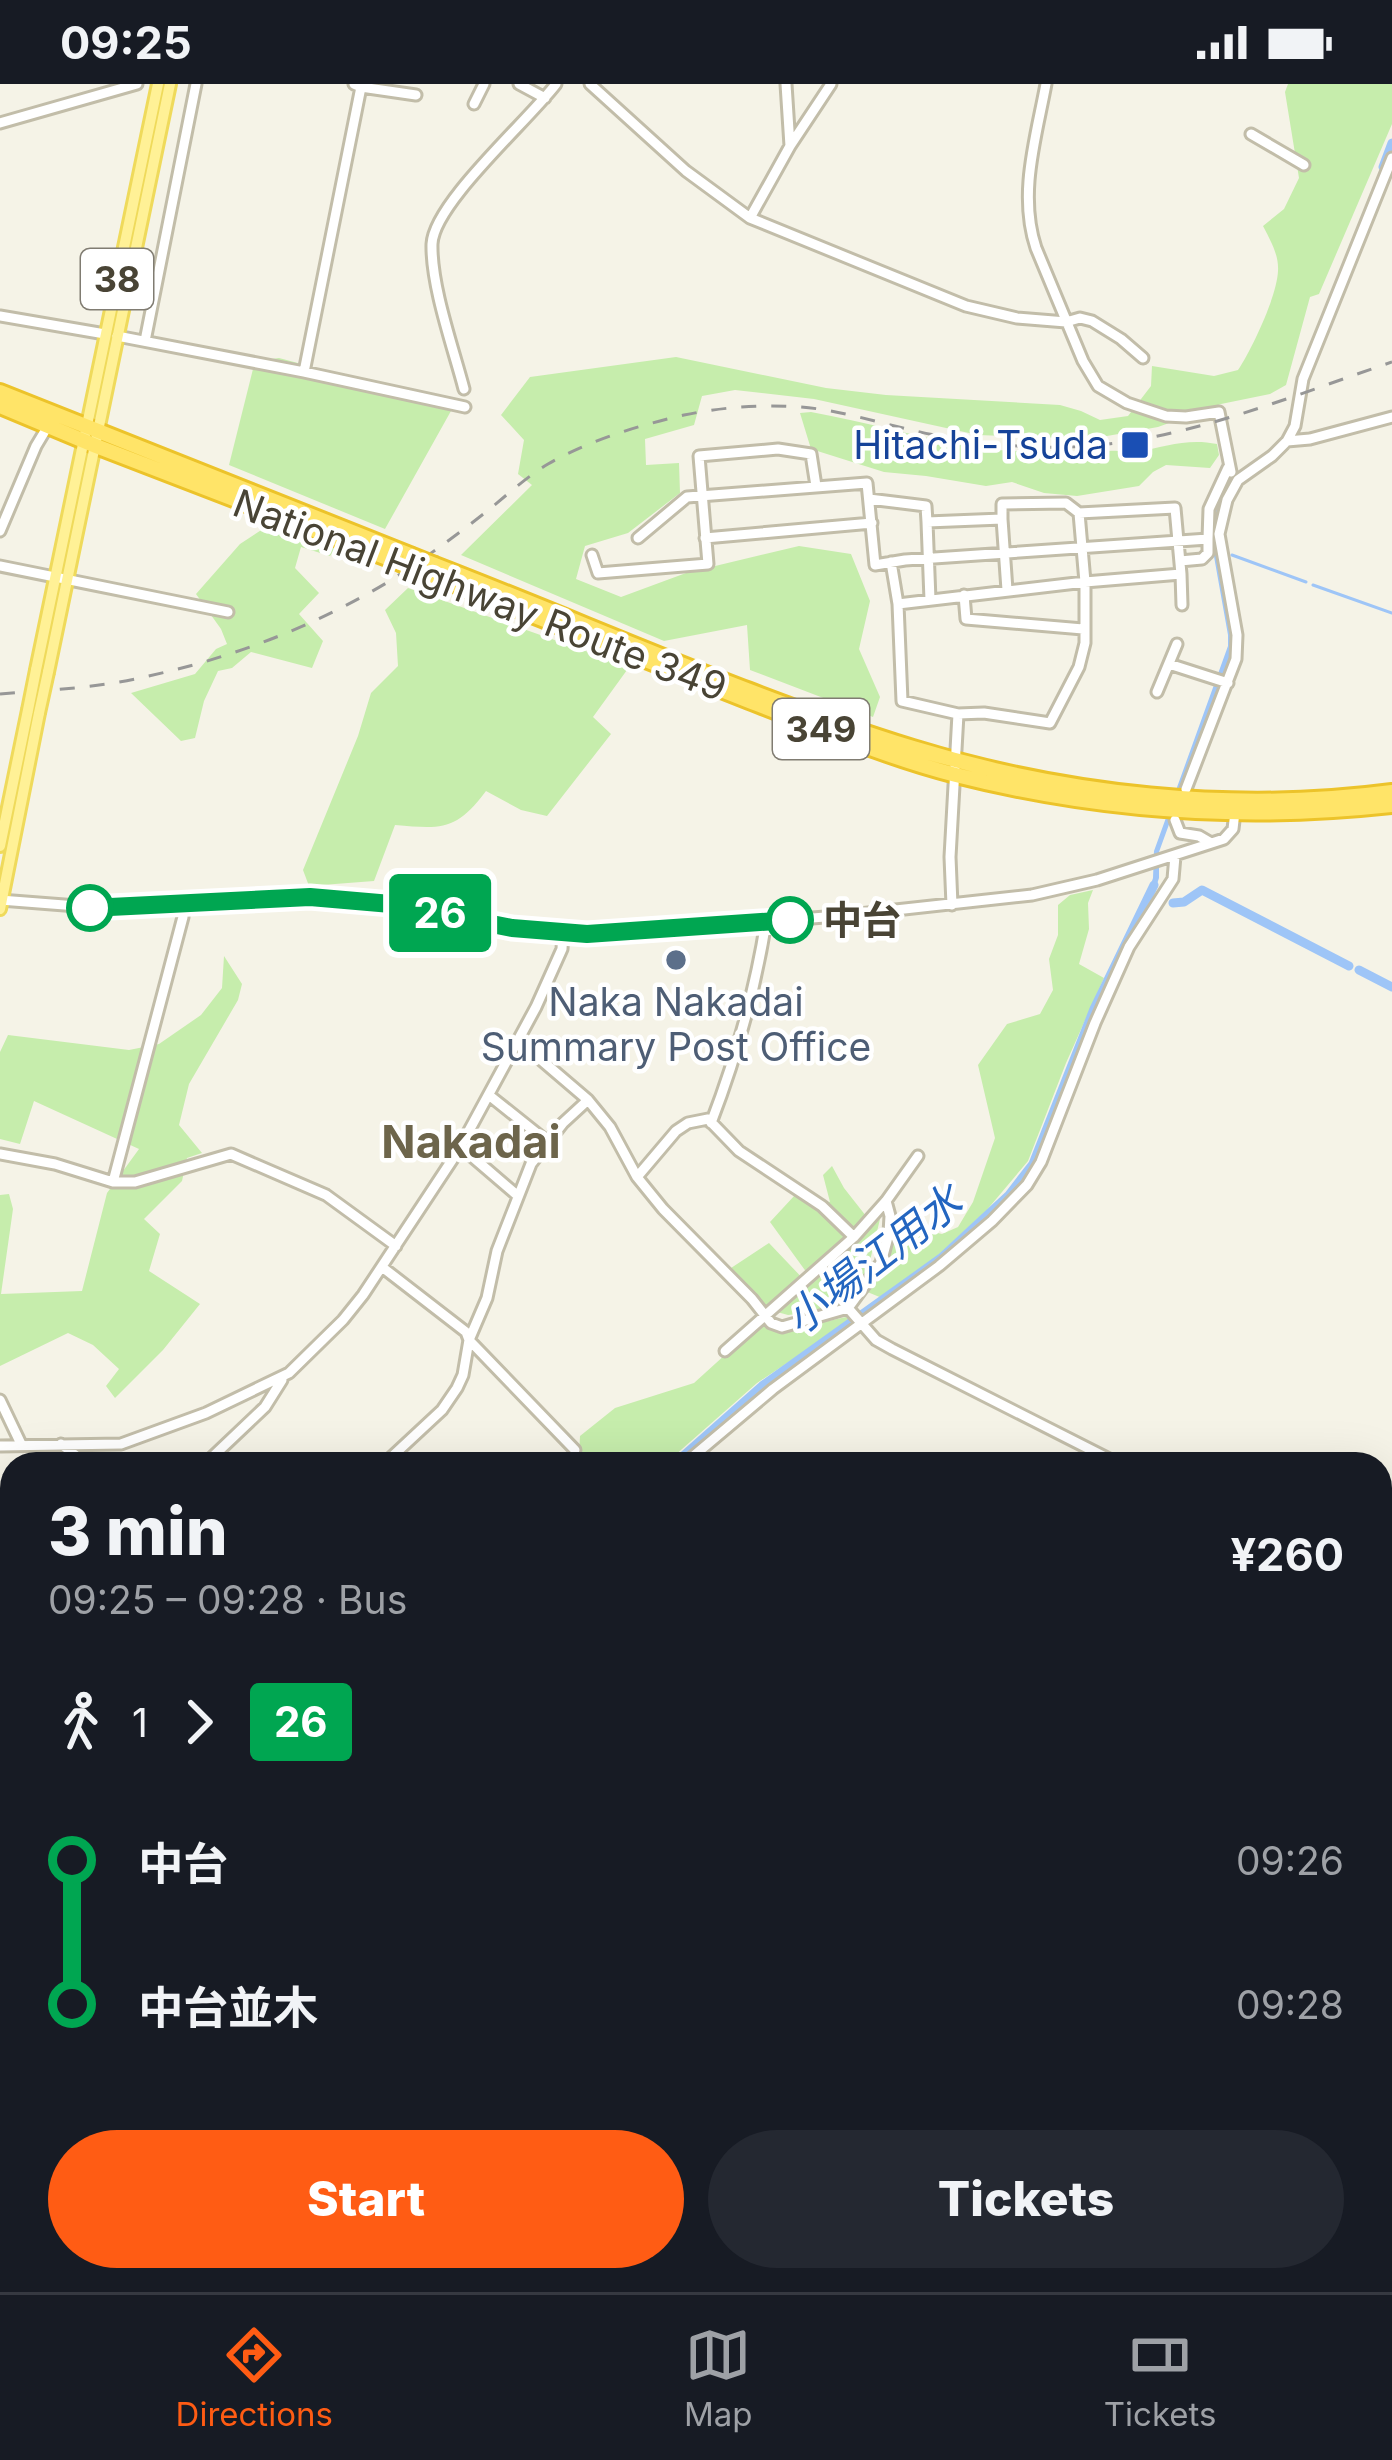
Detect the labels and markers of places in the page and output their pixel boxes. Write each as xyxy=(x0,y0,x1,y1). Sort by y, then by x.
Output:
place label: Hitachi-Tsuda xyxy=(853,421,1108,468)
marker: Hitachi-Tsuda xyxy=(1119,429,1151,461)
unlabelled marker xyxy=(68,886,112,930)
place label: 中台 xyxy=(823,896,901,943)
marker: 中台 xyxy=(768,898,812,942)
marker: Naka Nakadai Summary Post Office xyxy=(663,947,689,973)
place label: Naka Nakadai Summary Post Office xyxy=(481,978,871,1070)

